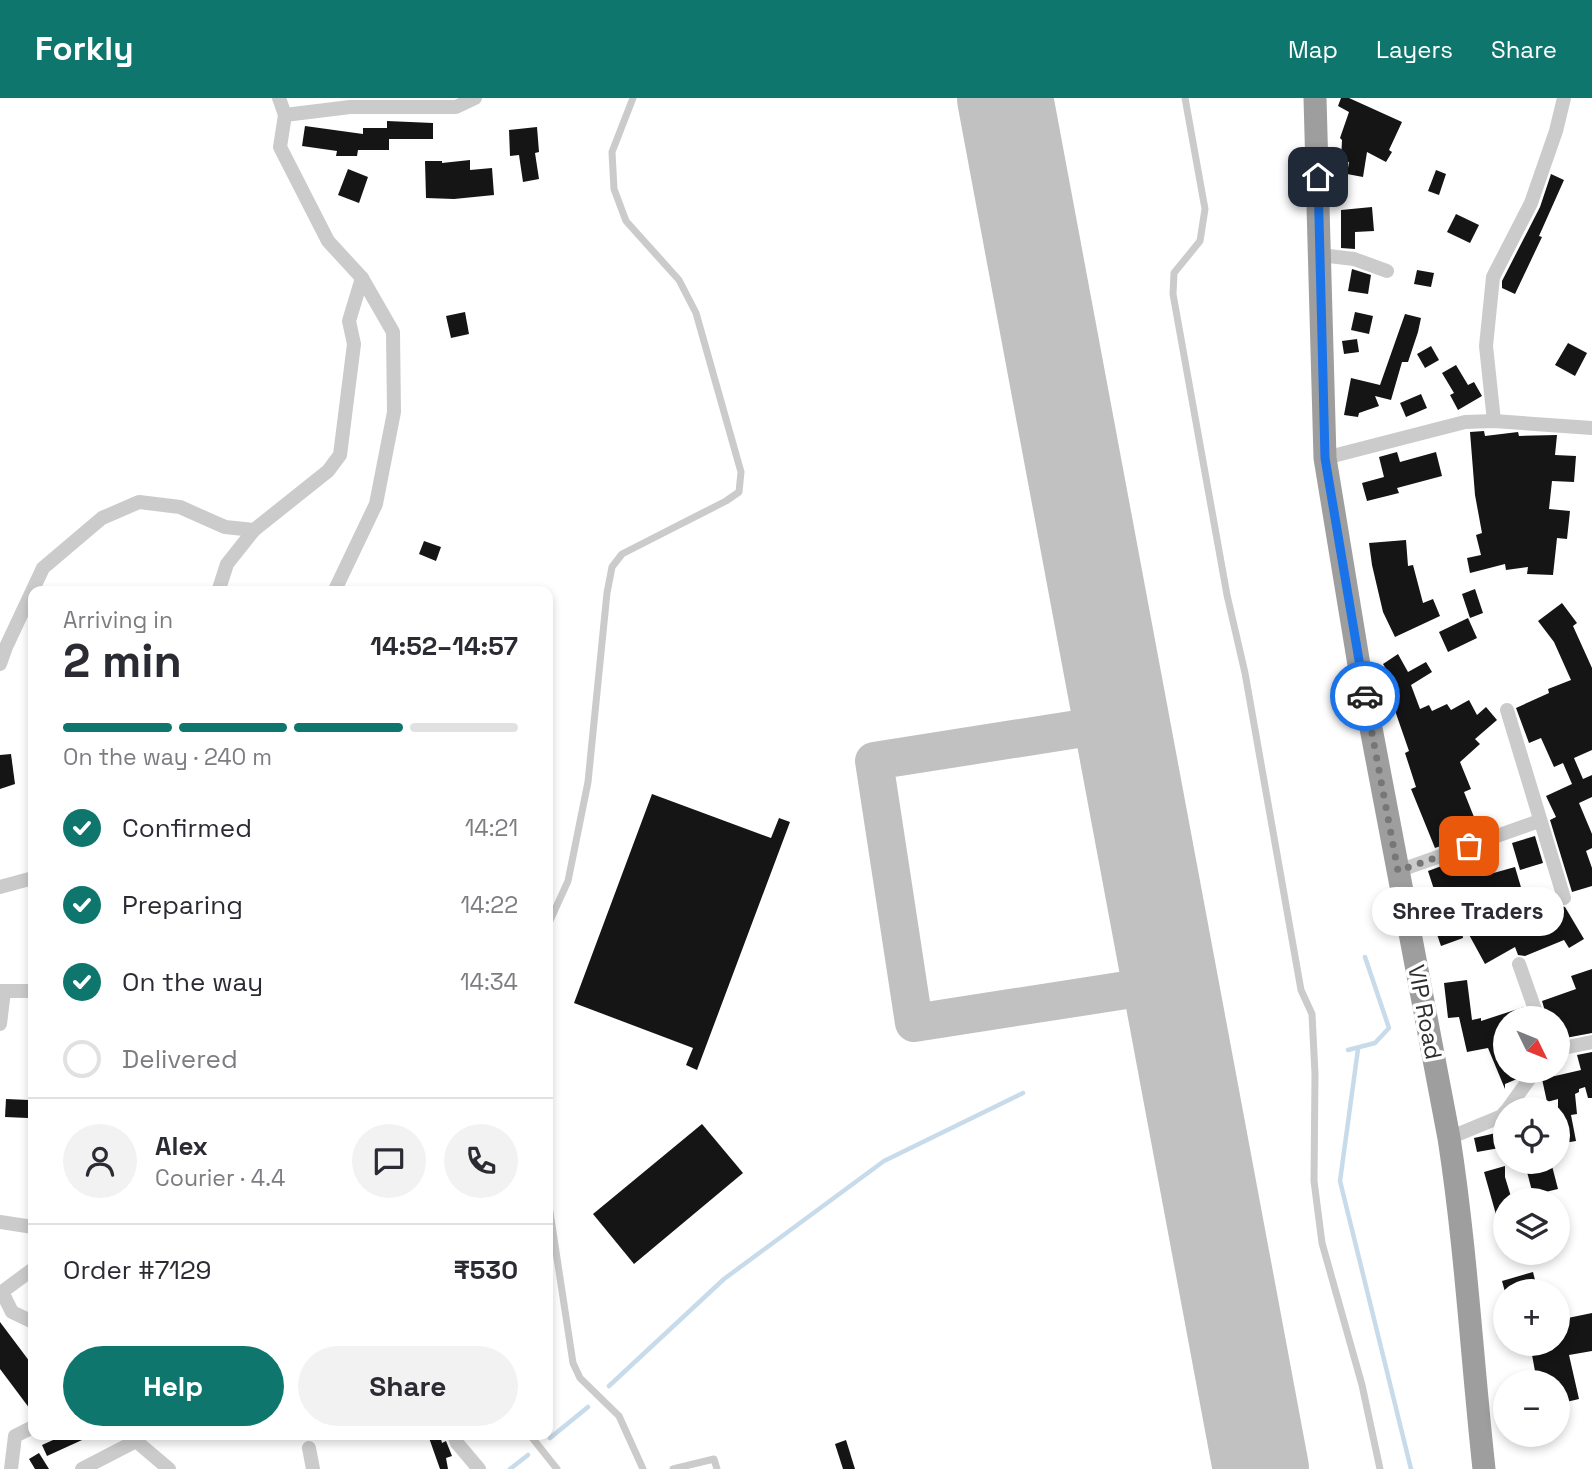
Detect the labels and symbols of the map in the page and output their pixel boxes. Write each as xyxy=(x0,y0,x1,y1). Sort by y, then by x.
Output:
pin xyxy=(1288,147,1348,207)
courier xyxy=(1330,661,1400,731)
pin xyxy=(1439,816,1499,876)
callout: Shree Traders xyxy=(1373,888,1565,937)
street label: VIP Road xyxy=(1401,962,1449,1062)
north arrow xyxy=(1493,1006,1570,1083)

